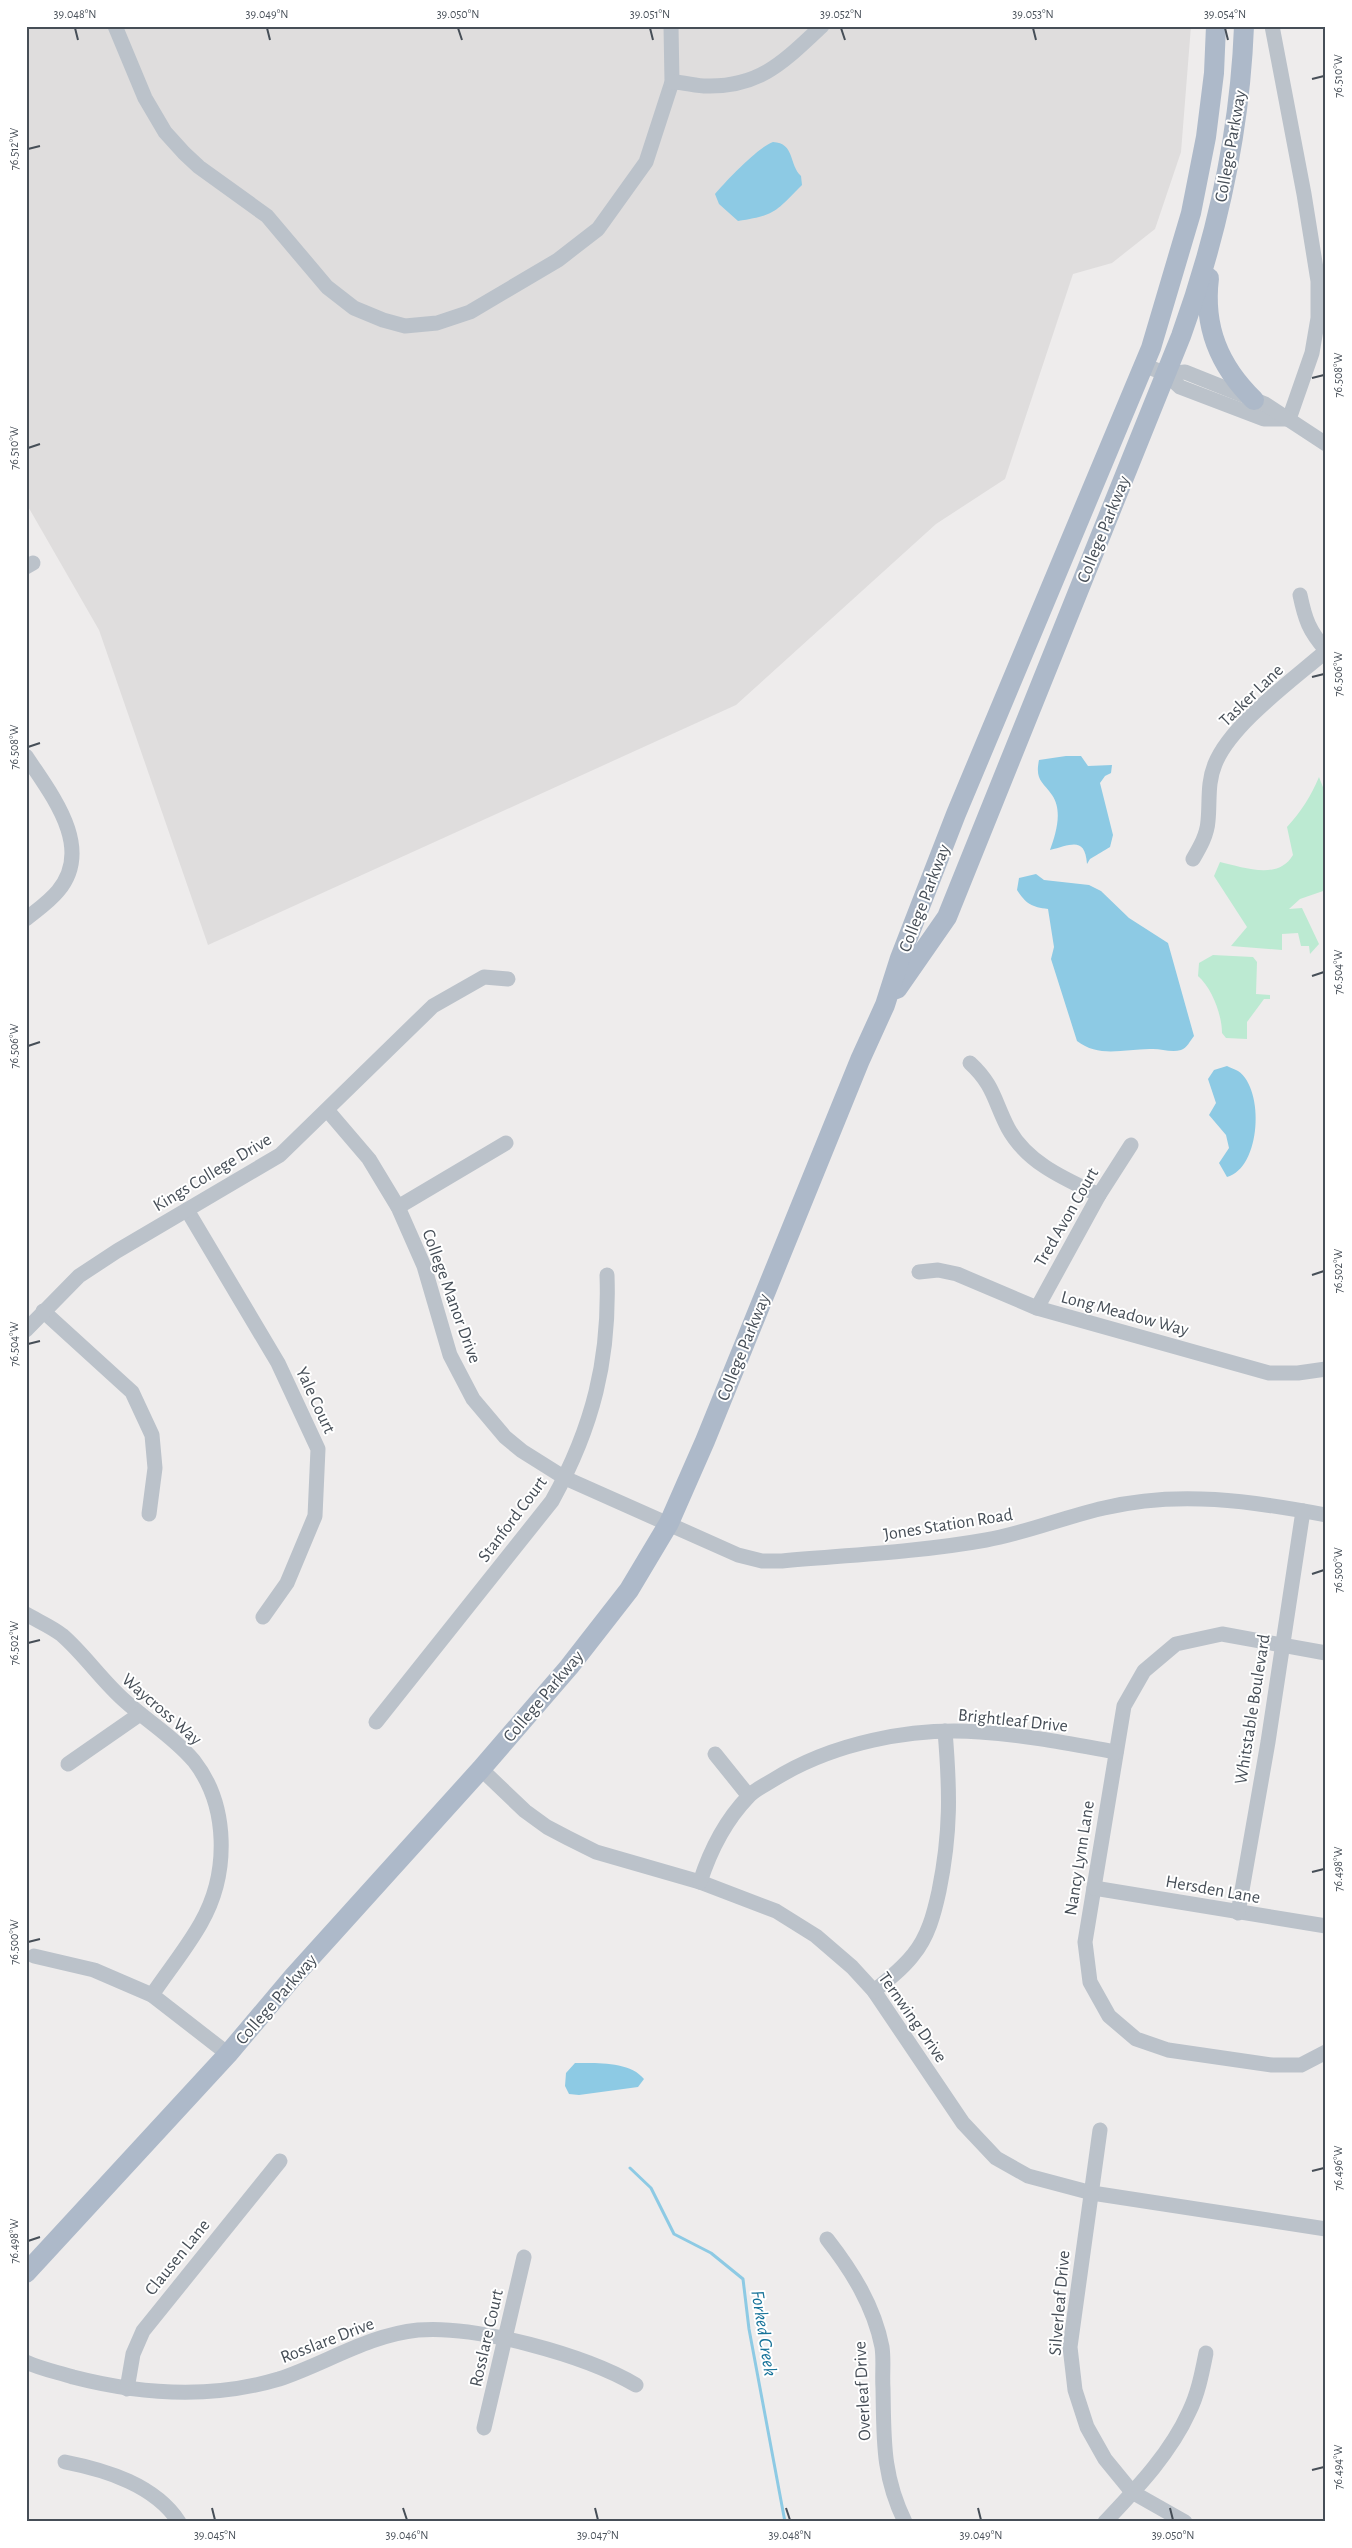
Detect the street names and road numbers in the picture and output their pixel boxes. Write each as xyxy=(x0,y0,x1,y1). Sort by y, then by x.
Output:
street label: College Parkway xyxy=(1212,88,1250,204)
street label: College Parkway xyxy=(1074,473,1134,585)
street label: Tasker Lane xyxy=(1216,661,1287,730)
street label: College Parkway xyxy=(896,842,954,955)
street label: Kings College Drive xyxy=(150,1131,275,1215)
street label: Tred Avon Court xyxy=(1031,1165,1102,1270)
street label: College Manor Drive xyxy=(418,1227,484,1366)
street label: Long Meadow Way xyxy=(1059,1288,1191,1340)
street label: College Parkway xyxy=(714,1291,774,1403)
street label: Yale Court xyxy=(292,1365,338,1437)
street label: Stanford Court xyxy=(475,1473,551,1566)
street label: Jones Station Road xyxy=(882,1506,1014,1544)
street label: Whitstable Boulevard xyxy=(1232,1633,1274,1786)
street label: College Parkway xyxy=(500,1647,587,1746)
street label: Waycross Way xyxy=(118,1670,205,1749)
street label: Brightleaf Drive xyxy=(957,1706,1069,1736)
street label: Nancy Lynn Lane xyxy=(1062,1799,1098,1917)
street label: Hersden Lane xyxy=(1164,1873,1262,1907)
street label: College Parkway xyxy=(233,1951,321,2048)
street label: Ternwing Drive xyxy=(875,1969,950,2066)
street label: Clausen Lane xyxy=(142,2216,214,2299)
street label: Silverleaf Drive xyxy=(1046,2250,1074,2356)
street label: Rosslare Court xyxy=(467,2287,507,2389)
street label: Rosslare Drive xyxy=(278,2315,377,2367)
street label: Overleaf Drive xyxy=(851,2341,875,2441)

